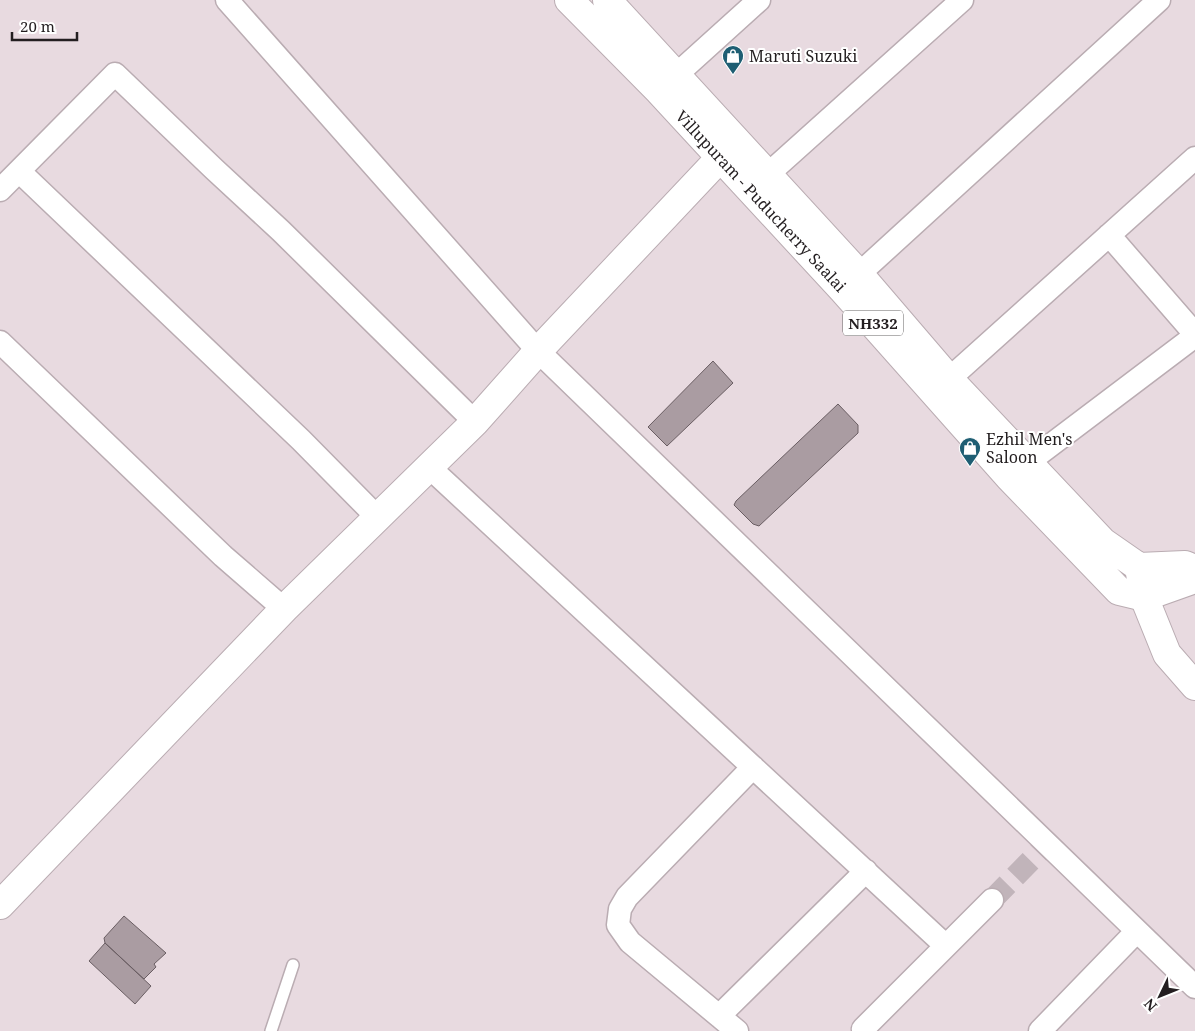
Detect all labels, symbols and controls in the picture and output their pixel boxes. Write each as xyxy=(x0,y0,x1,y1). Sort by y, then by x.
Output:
scale bar xyxy=(12,10,78,42)
text: 20 m xyxy=(20,16,55,36)
shop icon: Maruti Suzuki xyxy=(721,44,745,75)
place label: Maruti Suzuki xyxy=(749,45,857,67)
street label: Villupuram - Puducherry Saalai xyxy=(671,105,851,297)
road number: NH332 xyxy=(843,310,903,336)
place label: Ezhil Men's Saloon xyxy=(986,428,1073,468)
shop icon: Ezhil Men's Saloon xyxy=(958,436,982,467)
north arrow xyxy=(1135,971,1185,1021)
text: N xyxy=(1139,995,1161,1016)

